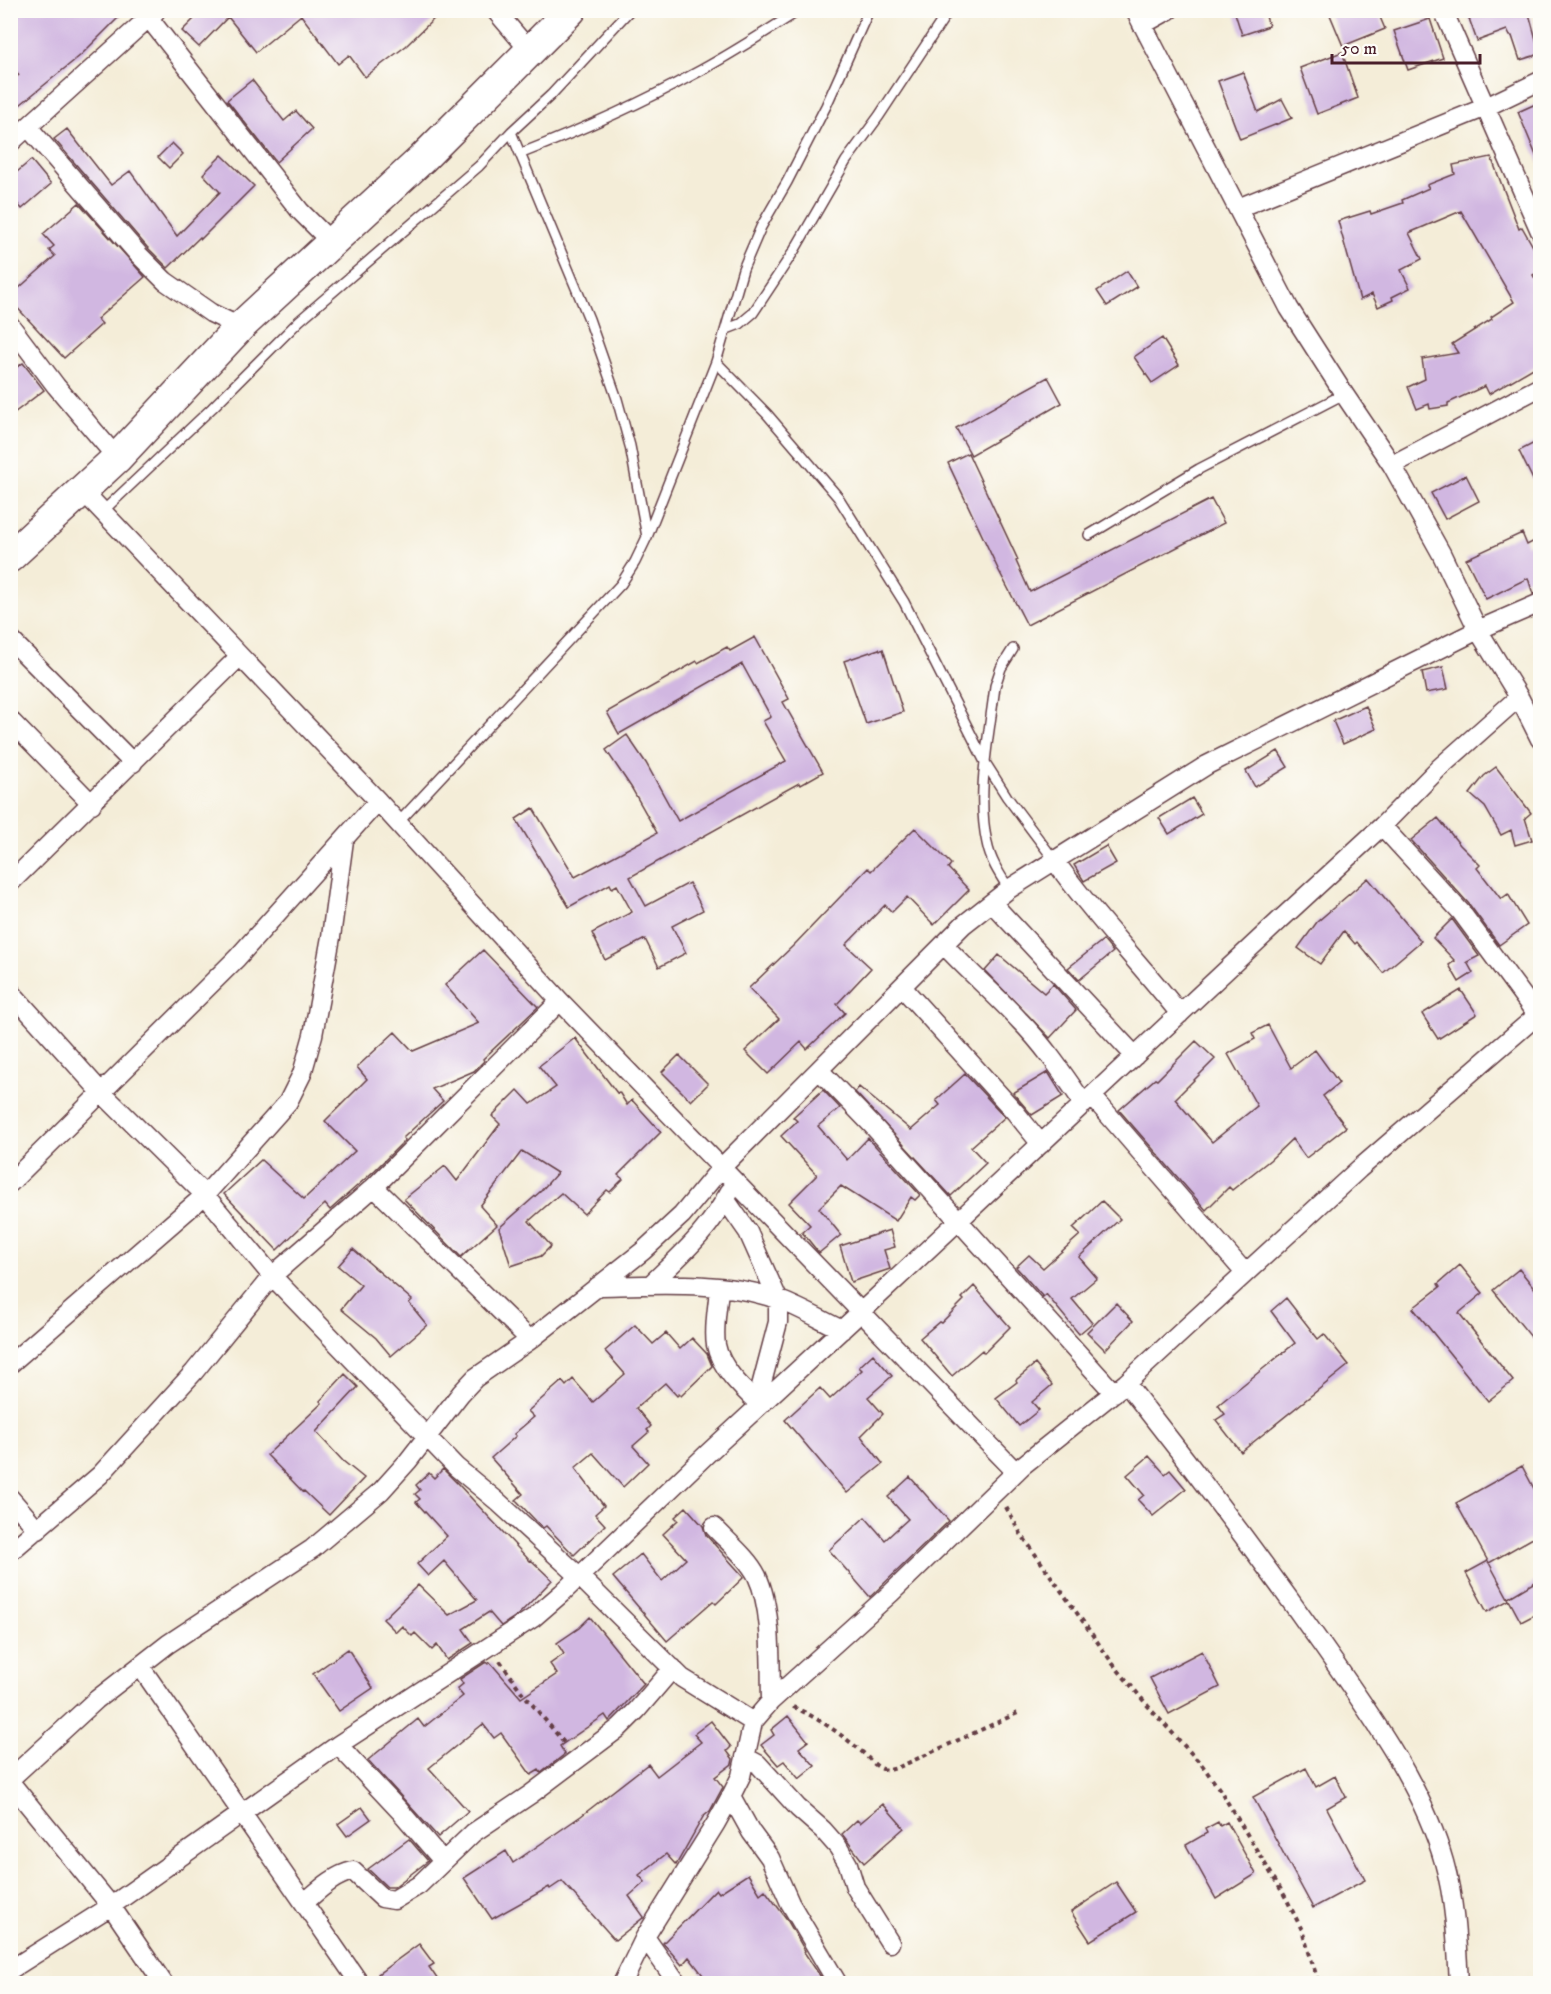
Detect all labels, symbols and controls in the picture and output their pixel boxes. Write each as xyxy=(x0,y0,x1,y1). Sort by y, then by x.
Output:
scale bar xyxy=(1332,27,1480,65)
text: 50 m xyxy=(1341,38,1377,60)

